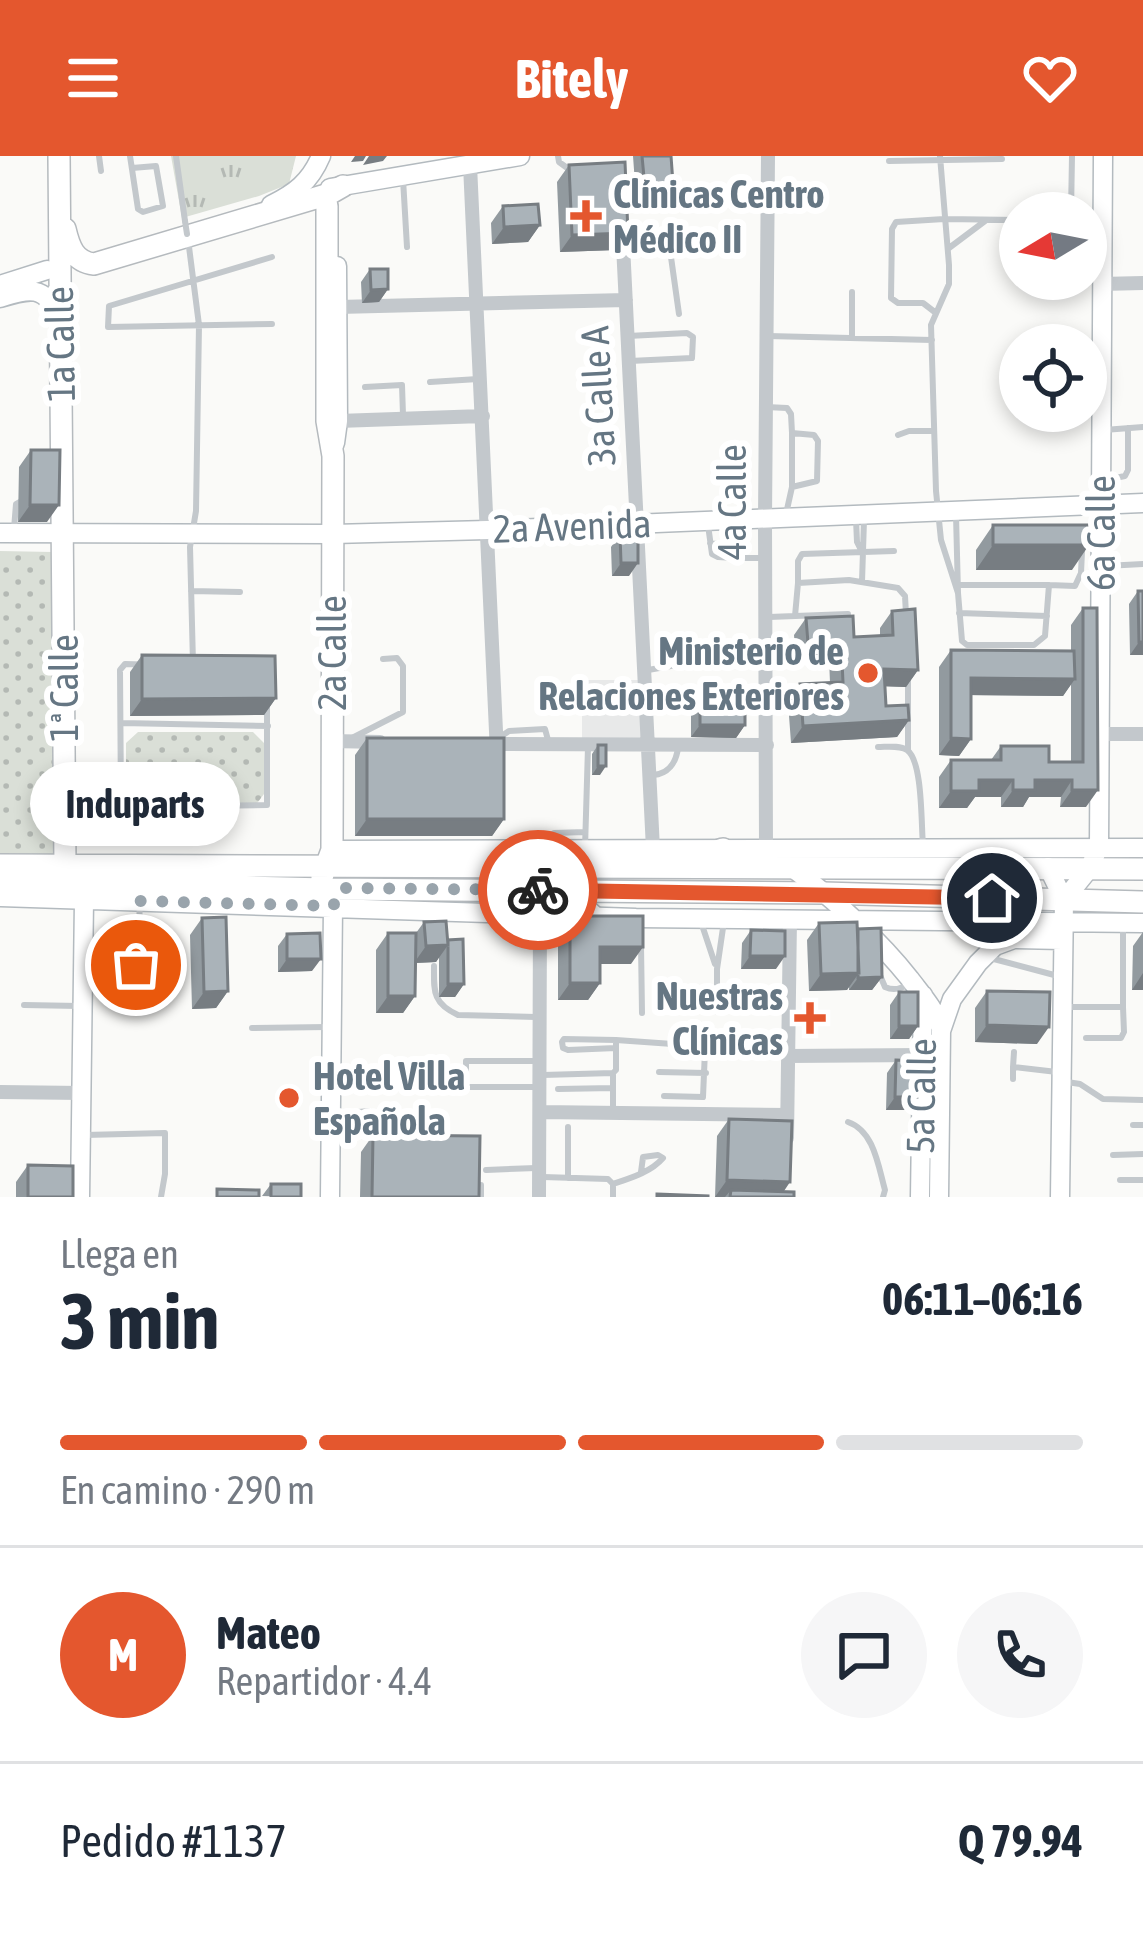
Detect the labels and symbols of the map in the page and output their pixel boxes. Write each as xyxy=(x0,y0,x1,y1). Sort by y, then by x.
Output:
place label: Clínicas Centro Médico II xyxy=(613,172,825,261)
north arrow xyxy=(999,192,1107,300)
marker: Clínicas Centro Médico II xyxy=(570,200,602,232)
street label: 1a Calle xyxy=(37,286,83,402)
street label: 3a Calle A xyxy=(572,325,624,467)
street label: 4a Calle xyxy=(710,444,754,560)
street label: 6a Calle xyxy=(1079,475,1123,591)
street label: 2a Avenida xyxy=(492,501,652,551)
street label: 2a Calle xyxy=(310,595,354,711)
place label: Ministerio de Relaciones Exteriores xyxy=(538,629,844,718)
street label: 1ª Calle xyxy=(42,634,86,742)
marker: Ministerio de Relaciones Exteriores xyxy=(855,660,881,686)
callout: Induparts xyxy=(31,761,241,845)
courier xyxy=(478,830,598,950)
pin xyxy=(941,847,1043,949)
pin xyxy=(85,914,187,1016)
place label: Nuestras Clínicas xyxy=(656,974,783,1063)
marker: Nuestras Clínicas xyxy=(794,1002,826,1034)
street label: 5a Calle xyxy=(898,1038,944,1154)
place label: Hotel Villa Española xyxy=(313,1054,465,1143)
marker: Hotel Villa Española xyxy=(276,1085,302,1111)

